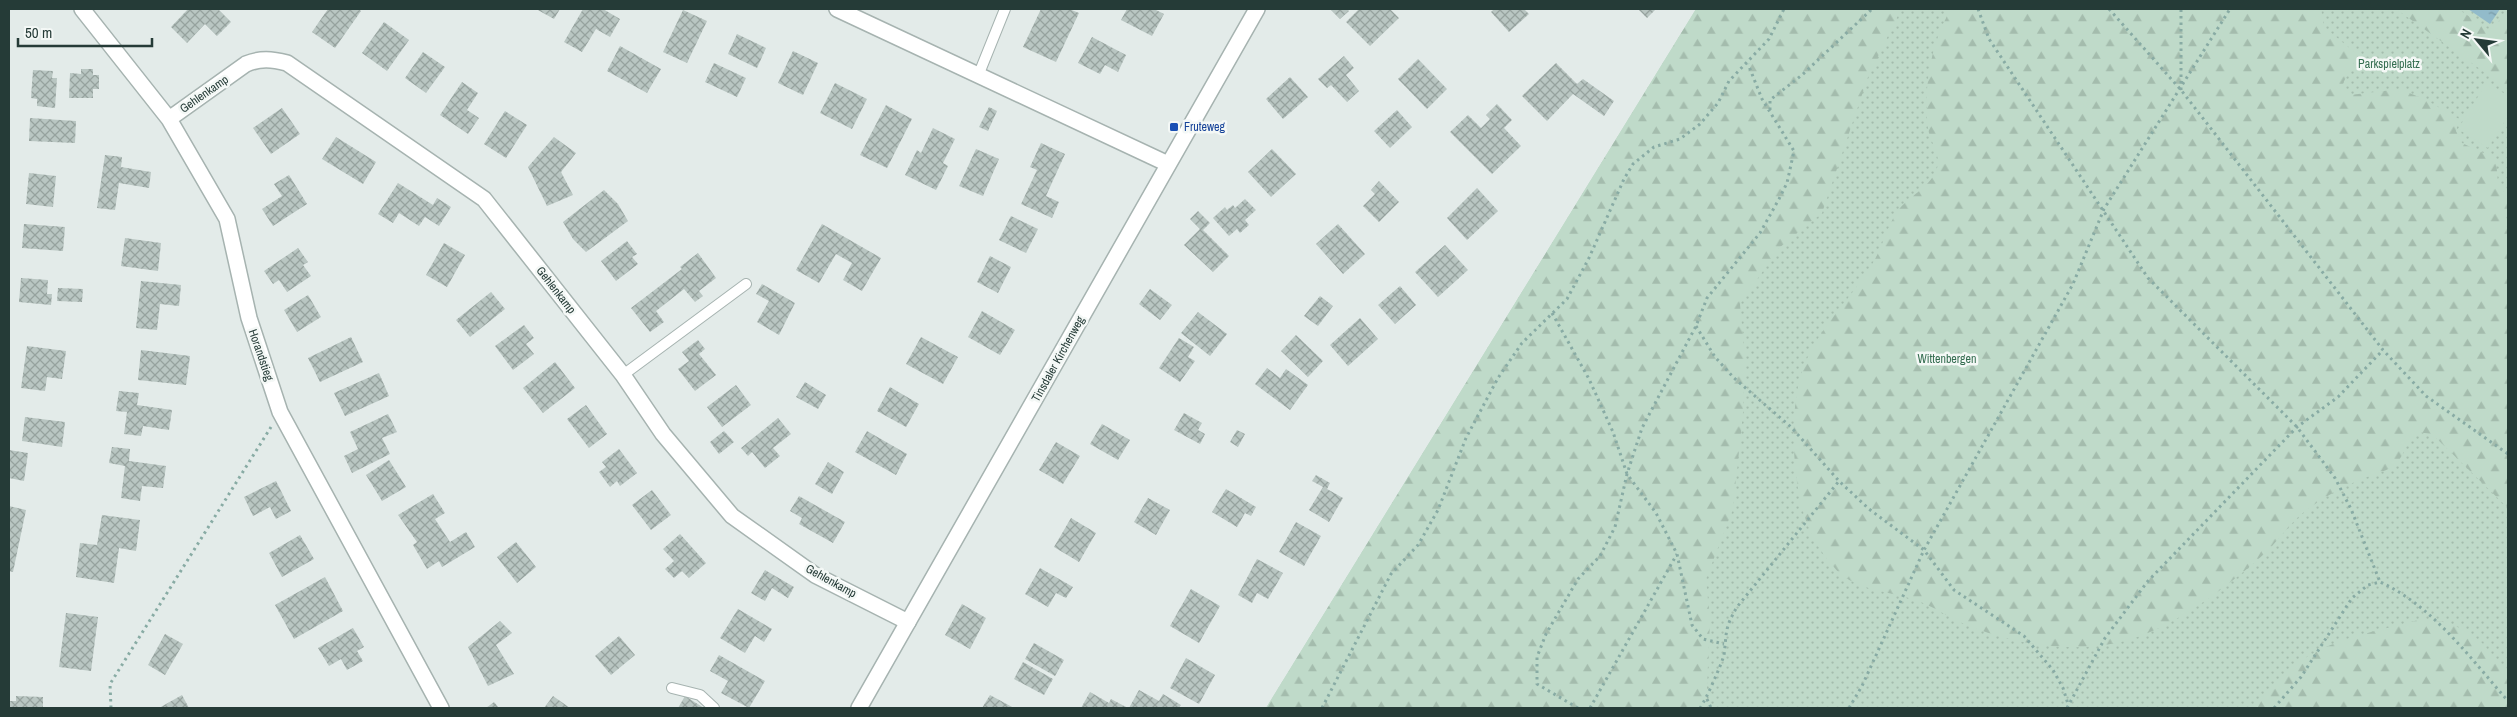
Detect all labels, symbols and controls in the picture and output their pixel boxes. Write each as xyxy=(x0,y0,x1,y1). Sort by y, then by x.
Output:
scale bar xyxy=(18,15,151,47)
north arrow xyxy=(2452,15,2502,65)
text: 50 m xyxy=(25,22,52,43)
text: N xyxy=(2456,26,2476,42)
park label: Parkspielplatz xyxy=(2358,56,2420,72)
street label: Gehlenkamp xyxy=(177,71,231,117)
place label: Fruteweg xyxy=(1184,119,1226,135)
marker: Fruteweg xyxy=(1168,121,1180,133)
street label: Gehlenkamp xyxy=(533,263,579,317)
street label: Tinsdaler Kirchenweg xyxy=(1028,313,1088,405)
street label: Horandstieg xyxy=(245,327,277,383)
park label: Wittenbergen xyxy=(1917,351,1977,367)
street label: Gehlenkamp xyxy=(803,560,859,602)

